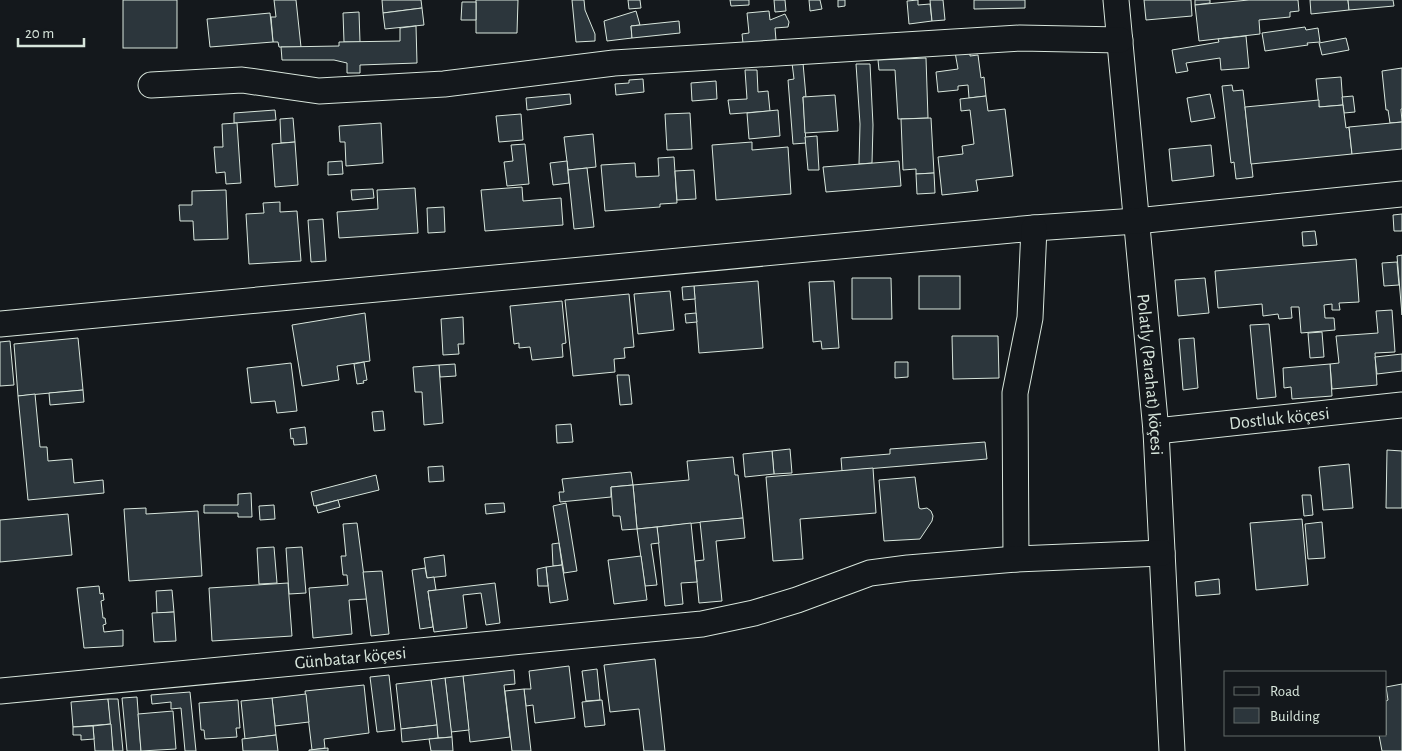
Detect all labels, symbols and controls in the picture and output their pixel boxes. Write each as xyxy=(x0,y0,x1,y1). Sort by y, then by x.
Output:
scale bar xyxy=(18,15,84,47)
text: 20 m xyxy=(25,26,54,41)
street label: Polatly (Parahat) köçesi xyxy=(1133,293,1165,456)
street label: Dostluk köçesi xyxy=(1228,405,1330,433)
street label: Günbatar köçesi xyxy=(294,644,407,673)
legend xyxy=(1224,671,1387,736)
text: Road xyxy=(1270,684,1300,699)
text: Building xyxy=(1270,709,1320,724)

